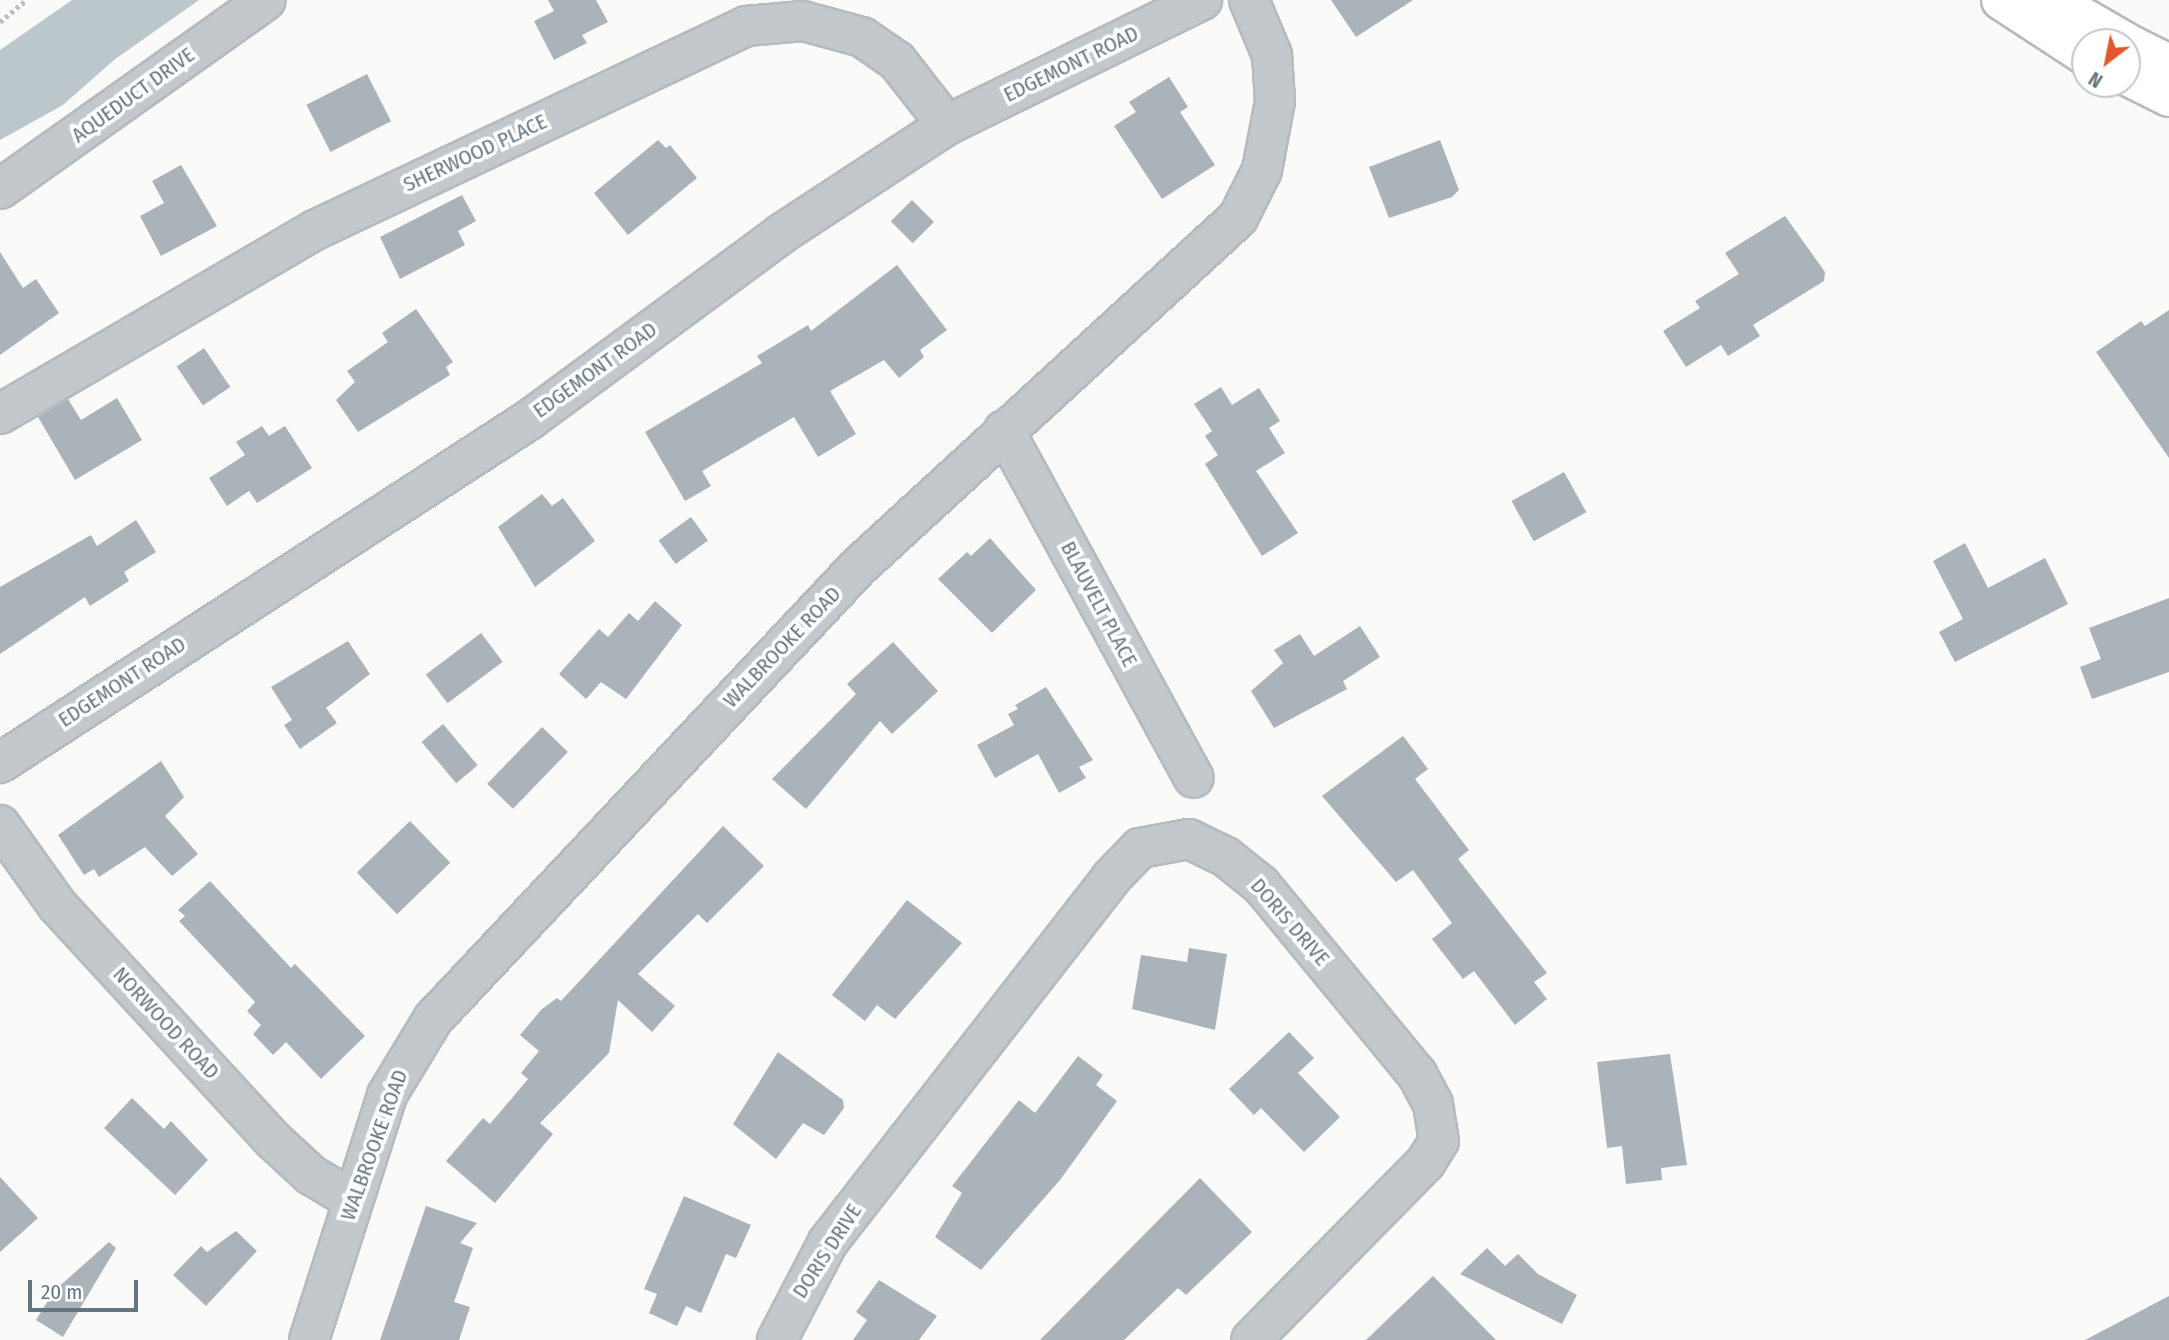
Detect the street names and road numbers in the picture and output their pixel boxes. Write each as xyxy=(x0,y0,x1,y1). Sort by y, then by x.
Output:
street label: EDGEMONT ROAD xyxy=(1000,21,1142,107)
street label: AQUEDUCT DRIVE xyxy=(67,42,199,148)
street label: SHERWOOD PLACE xyxy=(399,109,551,197)
street label: EDGEMONT ROAD xyxy=(528,317,662,423)
street label: BLAUVELT PLACE xyxy=(1055,537,1143,671)
street label: WALBROOKE ROAD xyxy=(718,581,846,713)
street label: EDGEMONT ROAD xyxy=(54,631,190,733)
street label: DORIS DRIVE xyxy=(1245,873,1335,971)
street label: NORWOOD ROAD xyxy=(108,962,224,1084)
street label: WALBROOKE ROAD xyxy=(335,1066,413,1224)
street label: DORIS DRIVE xyxy=(787,1199,867,1303)

